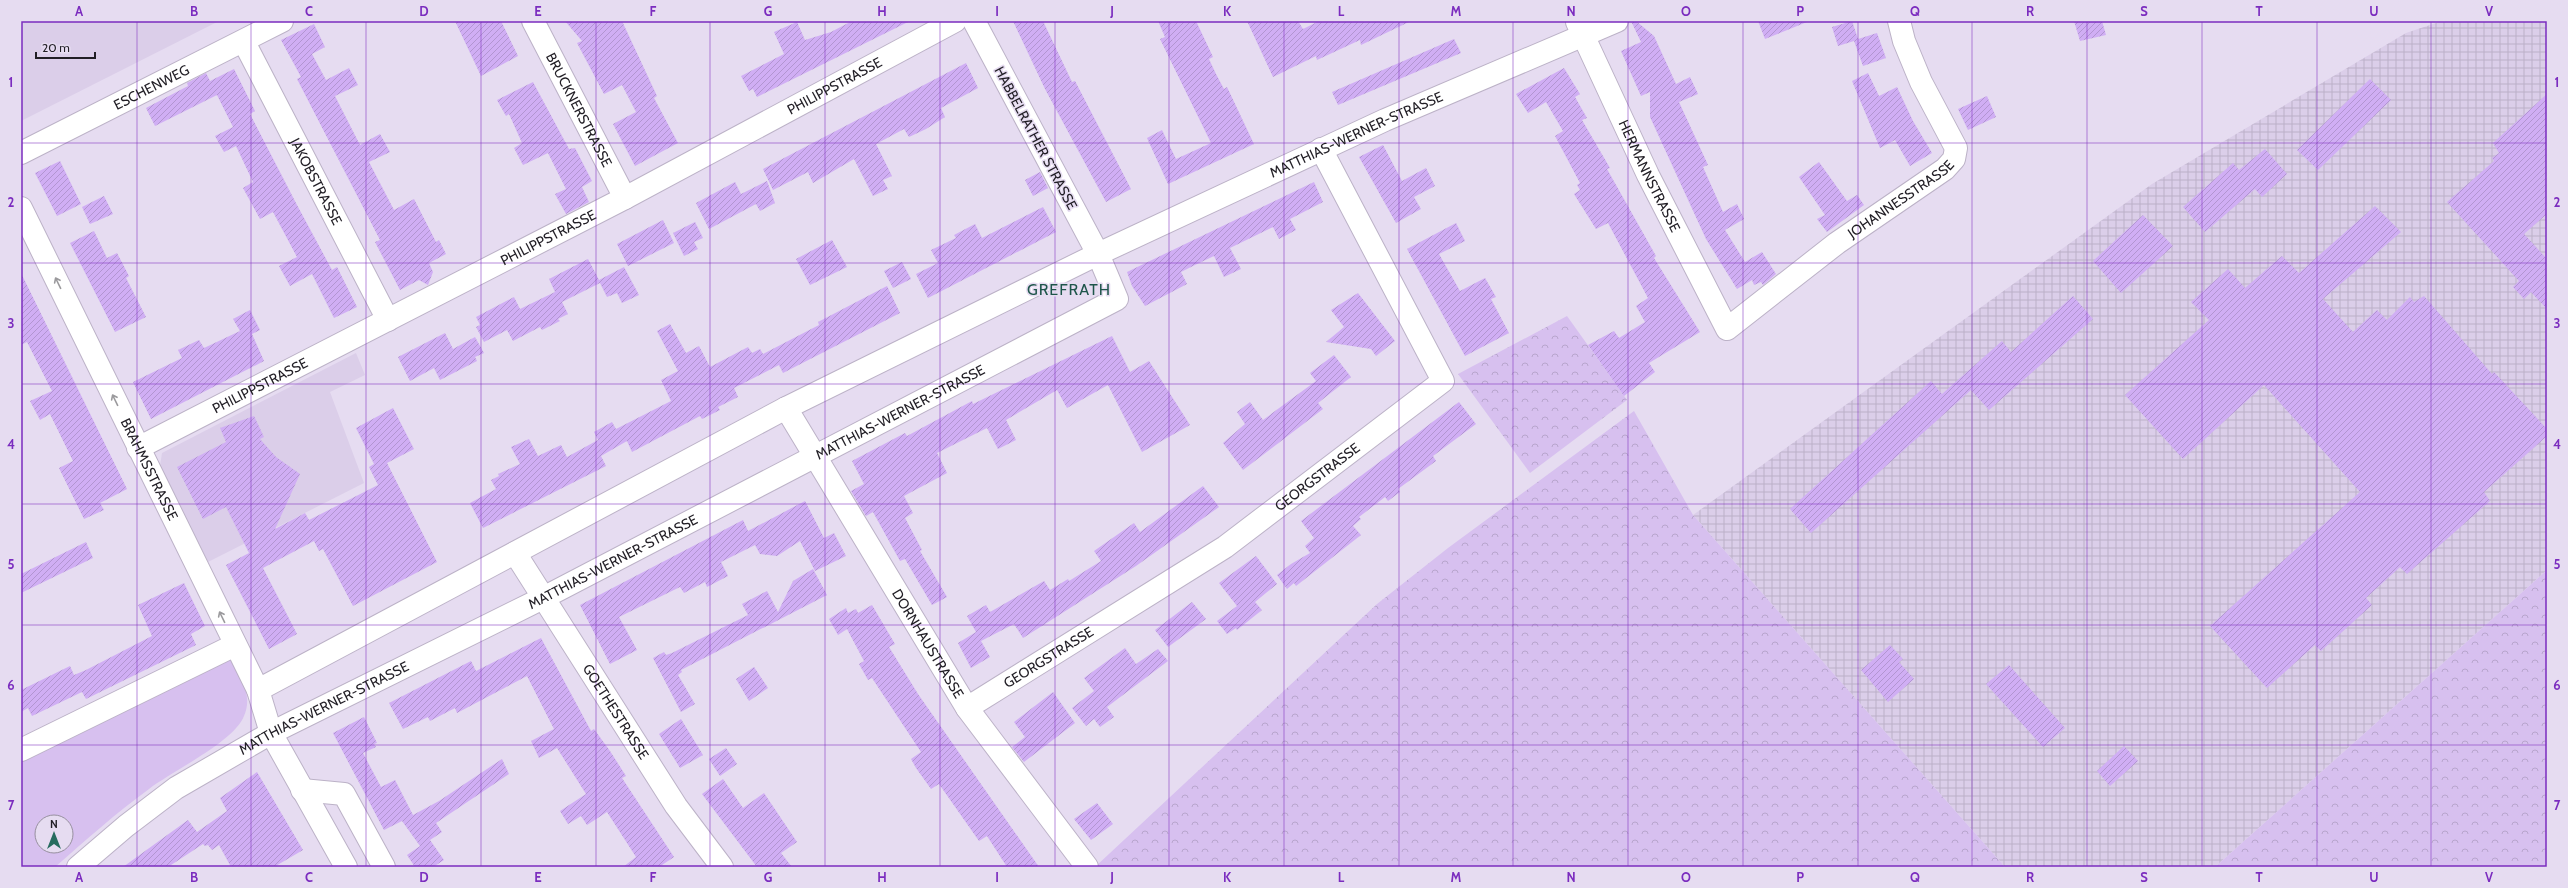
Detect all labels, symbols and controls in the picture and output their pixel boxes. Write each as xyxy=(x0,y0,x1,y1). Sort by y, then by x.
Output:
text: A xyxy=(75,3,84,19)
text: B xyxy=(190,3,198,19)
text: C xyxy=(305,3,313,19)
text: D xyxy=(419,3,429,19)
text: E xyxy=(534,3,542,19)
text: F xyxy=(650,3,657,19)
text: G xyxy=(764,3,773,19)
text: H xyxy=(877,3,887,19)
text: I xyxy=(995,3,999,19)
text: J xyxy=(1109,3,1114,19)
text: K xyxy=(1223,3,1232,19)
text: L xyxy=(1338,3,1345,19)
text: M xyxy=(1451,3,1462,19)
text: N xyxy=(1566,3,1576,19)
text: O xyxy=(1681,3,1691,19)
text: P xyxy=(1796,3,1804,19)
text: Q xyxy=(1910,3,1920,19)
text: R xyxy=(2026,3,2034,19)
text: S xyxy=(2140,3,2148,19)
text: T xyxy=(2255,3,2263,19)
text: U xyxy=(2369,3,2379,19)
text: V xyxy=(2485,3,2494,19)
scale bar xyxy=(36,34,95,60)
text: 20 m xyxy=(42,40,70,55)
street label: BRUCKNERSTRASSE xyxy=(542,49,616,170)
street label: PHILIPPSTRASSE xyxy=(784,53,885,118)
street label: ESCHENWEG xyxy=(110,60,192,114)
street label: HABBELRATHER STRASSE xyxy=(991,63,1082,213)
text: 1 xyxy=(9,74,13,90)
text: 1 xyxy=(2555,74,2559,90)
street label: MATTHIAS-WERNER-STRASSE xyxy=(1267,87,1446,182)
street label: HERMANNSTRASSE xyxy=(1615,117,1685,235)
street label: JAKOBSTRASSE xyxy=(286,134,346,228)
street label: JOHANNESSTRASSE xyxy=(1843,156,1958,243)
text: 2 xyxy=(8,194,15,210)
text: 2 xyxy=(2554,194,2561,210)
street label: PHILIPPSTRASSE xyxy=(497,205,599,269)
one-way arrow xyxy=(54,278,61,290)
district label: GREFRATH xyxy=(1027,280,1111,299)
text: 3 xyxy=(7,315,15,331)
text: 3 xyxy=(2553,315,2561,331)
street label: PHILIPPSTRASSE xyxy=(209,353,311,417)
street label: MATTHIAS-WERNER-STRASSE xyxy=(812,360,988,464)
one-way arrow xyxy=(111,395,118,407)
street label: BRAHMSSTRASSE xyxy=(117,415,182,523)
text: 4 xyxy=(7,436,15,452)
text: 4 xyxy=(2553,436,2561,452)
street label: GEORGSTRASSE xyxy=(1271,438,1364,515)
street label: MATTHIAS-WERNER-STRASSE xyxy=(525,510,701,613)
text: 5 xyxy=(8,556,15,572)
text: 5 xyxy=(2554,556,2561,572)
street label: DORNHAUSTRASSE xyxy=(888,585,968,702)
one-way arrow xyxy=(218,612,225,624)
street label: GEORGSTRASSE xyxy=(1000,622,1097,692)
street label: MATTHIAS-WERNER-STRASSE xyxy=(235,657,412,759)
street label: GOETHESTRASSE xyxy=(579,660,653,763)
text: 6 xyxy=(7,677,15,693)
text: 6 xyxy=(2553,677,2561,693)
text: 7 xyxy=(8,797,15,813)
text: 7 xyxy=(2554,797,2561,813)
north arrow xyxy=(34,814,74,854)
text: N xyxy=(50,817,58,831)
text: A xyxy=(75,869,84,885)
text: B xyxy=(190,869,198,885)
text: C xyxy=(305,869,313,885)
text: D xyxy=(419,869,429,885)
text: E xyxy=(534,869,542,885)
text: F xyxy=(650,869,657,885)
text: G xyxy=(764,869,773,885)
text: H xyxy=(877,869,887,885)
text: I xyxy=(995,869,999,885)
text: J xyxy=(1109,869,1114,885)
text: K xyxy=(1223,869,1232,885)
text: L xyxy=(1338,869,1345,885)
text: M xyxy=(1451,869,1462,885)
text: N xyxy=(1566,869,1576,885)
text: O xyxy=(1681,869,1691,885)
text: P xyxy=(1796,869,1804,885)
text: Q xyxy=(1910,869,1920,885)
text: R xyxy=(2026,869,2034,885)
text: S xyxy=(2140,869,2148,885)
text: T xyxy=(2255,869,2263,885)
text: U xyxy=(2369,869,2379,885)
text: V xyxy=(2485,869,2494,885)

